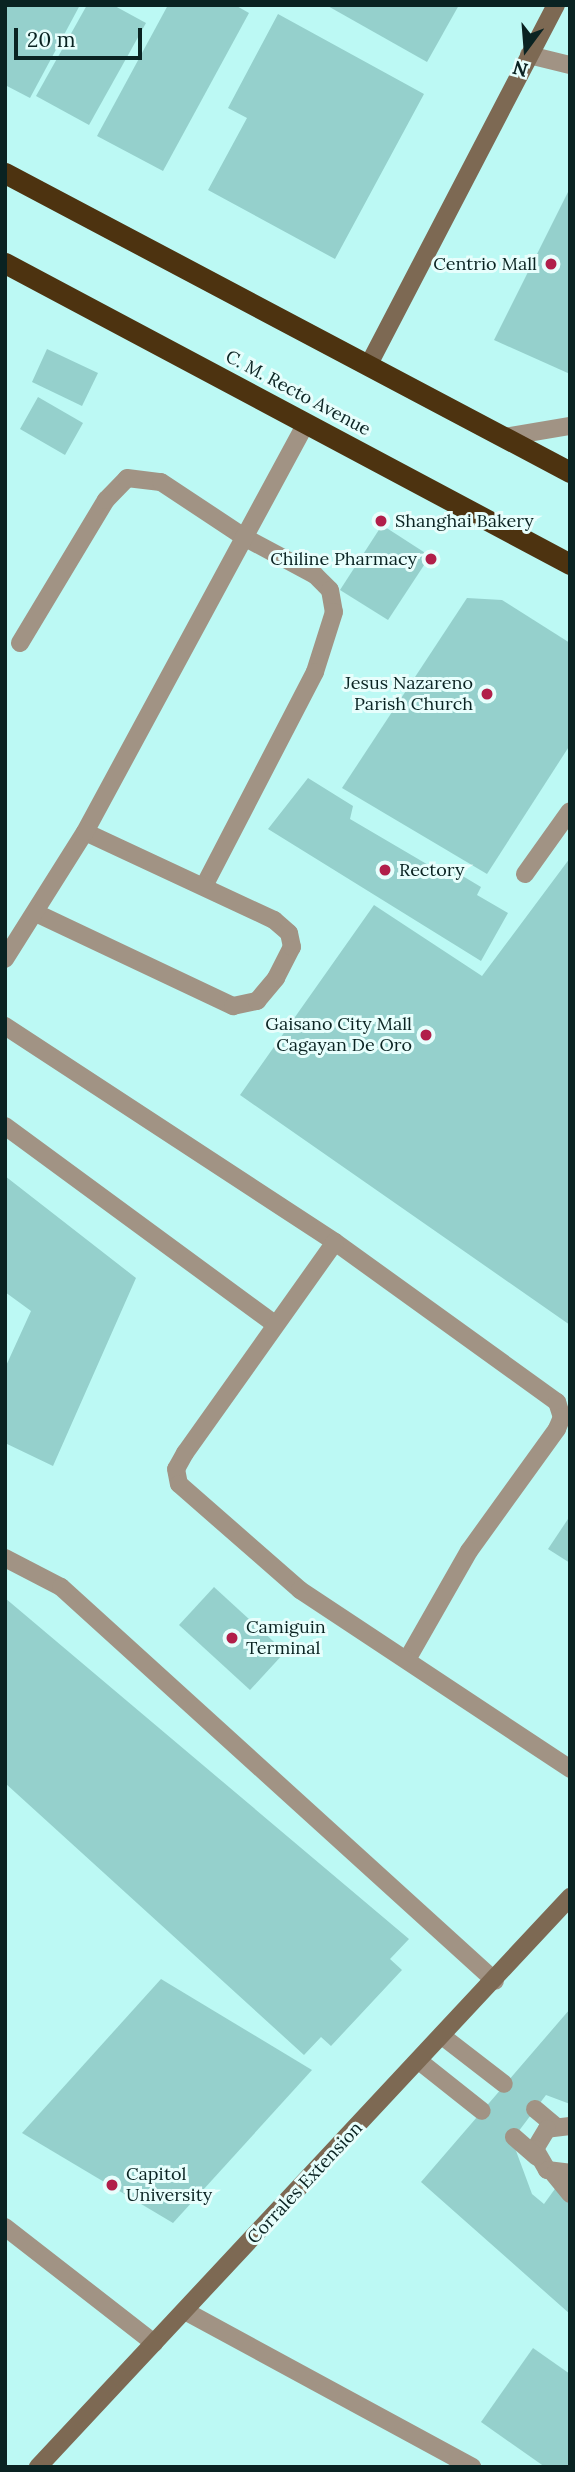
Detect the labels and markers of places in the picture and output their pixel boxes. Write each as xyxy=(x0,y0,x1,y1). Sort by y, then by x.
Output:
place label: Centrio Mall xyxy=(433,253,537,275)
marker: Centrio Mall xyxy=(543,256,559,272)
place label: Shanghai Bakery xyxy=(395,510,534,532)
marker: Shanghai Bakery xyxy=(373,513,389,529)
place label: Chiline Pharmacy xyxy=(270,548,417,570)
marker: Chiline Pharmacy xyxy=(423,551,439,567)
place label: Jesus Nazareno Parish Church xyxy=(344,673,473,716)
marker: Jesus Nazareno Parish Church xyxy=(479,686,495,702)
place label: Rectory xyxy=(399,859,464,881)
marker: Rectory xyxy=(377,862,393,878)
place label: Gaisano City Mall Cagayan De Oro xyxy=(265,1014,412,1056)
marker: Gaisano City Mall Cagayan De Oro xyxy=(418,1027,434,1043)
place label: Camiguin Terminal xyxy=(246,1617,326,1660)
marker: Camiguin Terminal xyxy=(224,1630,240,1646)
place label: Capitol University xyxy=(126,2164,212,2206)
marker: Capitol University xyxy=(104,2177,120,2193)

